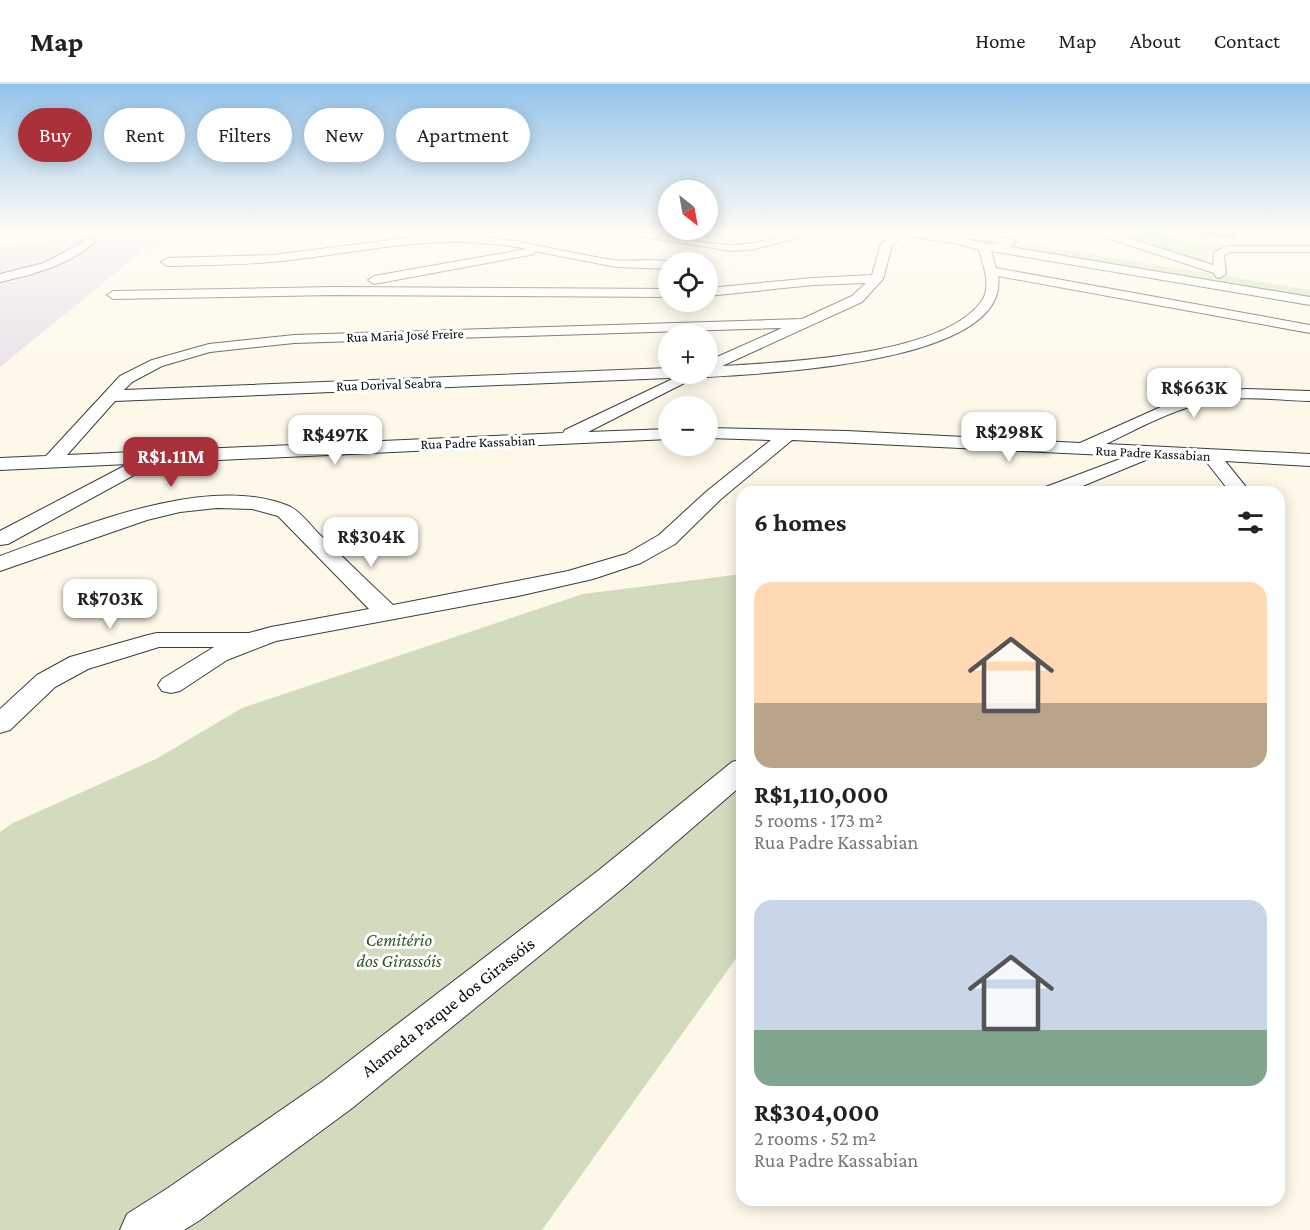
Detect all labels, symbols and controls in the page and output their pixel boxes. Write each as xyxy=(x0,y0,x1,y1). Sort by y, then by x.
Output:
text: Map xyxy=(30,26,83,57)
text: Home xyxy=(975,29,1025,53)
text: Map xyxy=(1058,29,1097,53)
text: About xyxy=(1130,29,1181,53)
text: Contact xyxy=(1214,29,1280,53)
chip: Buy xyxy=(18,108,92,162)
chip: Rent xyxy=(104,108,185,162)
chip: Filters xyxy=(197,108,292,162)
chip: New xyxy=(304,108,384,162)
chip: Apartment xyxy=(396,108,530,162)
north arrow xyxy=(658,180,718,240)
map controls xyxy=(658,180,718,456)
button: locate xyxy=(658,252,718,312)
button: + xyxy=(658,324,718,384)
street label: Rua Maria José Freire xyxy=(346,325,464,345)
pin: R$663K xyxy=(1145,368,1243,419)
street label: Rua Dorival Seabra xyxy=(336,374,443,394)
text: R$663K xyxy=(1161,376,1227,398)
button: − xyxy=(658,396,718,456)
pin: R$298K xyxy=(960,412,1058,463)
pin: R$497K xyxy=(286,415,384,466)
text: R$298K xyxy=(975,420,1043,442)
text: R$497K xyxy=(302,423,368,445)
street label: Rua Padre Kassabian xyxy=(420,432,536,452)
pin: R$1.11M xyxy=(116,437,226,488)
street label: Rua Padre Kassabian xyxy=(1095,442,1211,464)
text: R$1.11M xyxy=(137,445,205,467)
icon: filters xyxy=(1234,506,1267,539)
text: 6 homes xyxy=(754,508,846,537)
pin: R$304K xyxy=(322,517,420,568)
text: R$304K xyxy=(337,525,405,547)
pin: R$703K xyxy=(61,579,159,630)
text: R$703K xyxy=(77,587,143,609)
icon: home xyxy=(957,621,1065,729)
text: R$1,110,000 xyxy=(754,780,889,809)
text: 5 rooms · 173 m² xyxy=(754,809,883,831)
text: Rua Padre Kassabian xyxy=(754,831,918,853)
park label: Cemitério dos Girassóis xyxy=(357,930,442,971)
street label: Alameda Parque dos Girassóis xyxy=(357,933,539,1081)
icon: home xyxy=(957,939,1065,1047)
text: R$304,000 xyxy=(754,1098,880,1127)
text: 2 rooms · 52 m² xyxy=(754,1127,876,1149)
text: Rua Padre Kassabian xyxy=(754,1149,918,1171)

